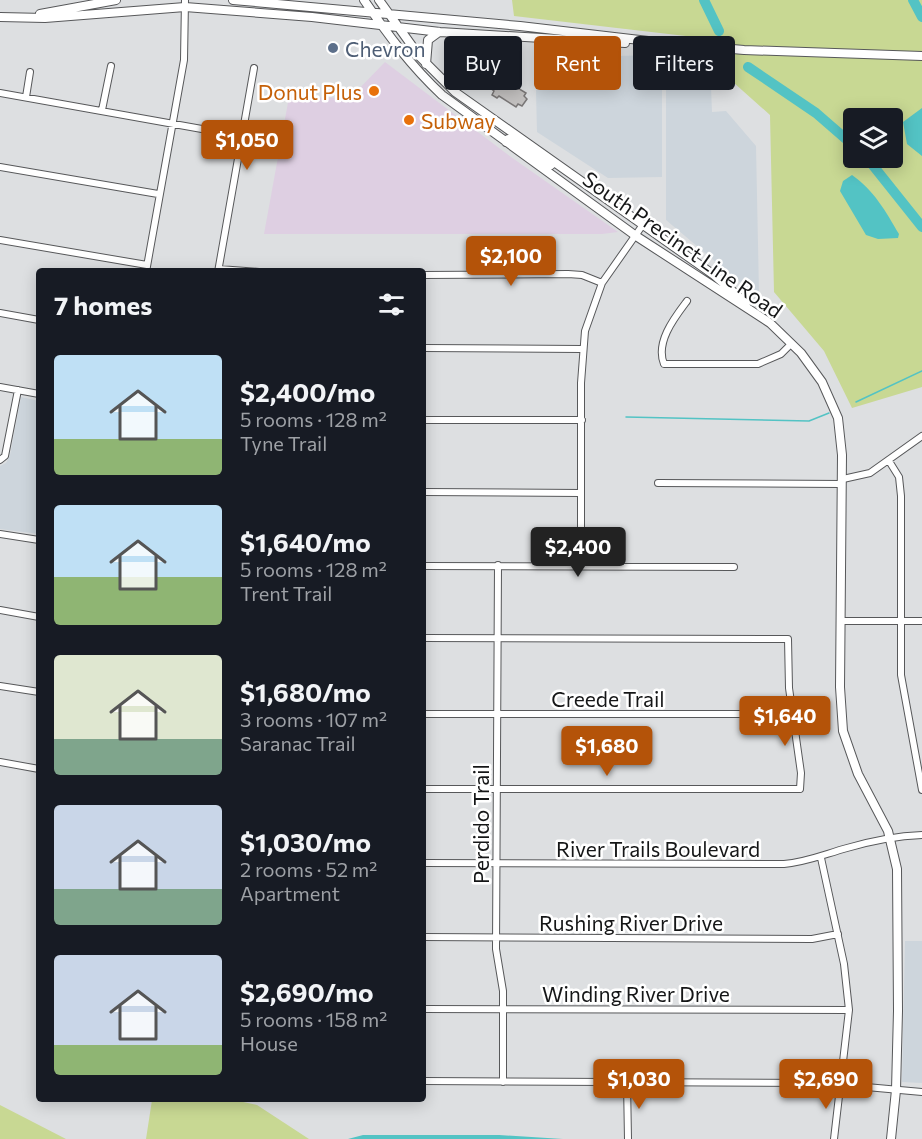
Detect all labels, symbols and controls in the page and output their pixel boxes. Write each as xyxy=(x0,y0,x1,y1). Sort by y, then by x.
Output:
place label: Chevron xyxy=(345,36,426,61)
chip: Buy xyxy=(444,36,522,90)
chip: Rent xyxy=(534,36,621,90)
chip: Filters xyxy=(633,36,735,90)
marker: Chevron xyxy=(326,41,340,55)
place label: Donut Plus xyxy=(258,79,362,104)
marker: Donut Plus xyxy=(367,84,381,98)
place label: Subway xyxy=(421,108,496,133)
map controls xyxy=(843,108,903,168)
button: layers xyxy=(843,108,903,168)
marker: Subway xyxy=(402,113,416,127)
pin: $1,050 xyxy=(198,120,296,171)
text: $1,050 xyxy=(215,127,279,151)
street label: South Precinct Line Road xyxy=(578,166,788,322)
pin: $2,100 xyxy=(462,236,560,287)
text: $2,100 xyxy=(480,243,542,267)
icon: filters xyxy=(375,288,408,321)
text: 7 homes xyxy=(54,289,152,320)
text: $2,400/mo xyxy=(240,376,375,407)
icon: home xyxy=(102,379,174,451)
text: 5 rooms · 128 m² xyxy=(240,407,387,431)
text: Tyne Trail xyxy=(240,431,327,455)
text: $1,640/mo xyxy=(240,526,371,557)
pin: $2,400 xyxy=(529,527,627,578)
icon: home xyxy=(102,529,174,601)
text: $2,400 xyxy=(545,534,611,558)
text: 5 rooms · 128 m² xyxy=(240,557,387,581)
text: Trent Trail xyxy=(240,581,332,605)
text: $1,680/mo xyxy=(240,676,371,707)
icon: home xyxy=(102,679,174,751)
street label: Creede Trail xyxy=(551,686,665,711)
pin: $1,640 xyxy=(736,696,834,747)
text: $1,640 xyxy=(753,703,817,727)
text: 3 rooms · 107 m² xyxy=(240,707,387,731)
pin: $1,680 xyxy=(558,726,656,777)
text: Saranac Trail xyxy=(240,731,356,755)
text: $1,680 xyxy=(575,733,639,757)
street label: Perdido Trail xyxy=(468,764,493,884)
text: $1,030/mo xyxy=(240,826,371,857)
icon: home xyxy=(102,829,174,901)
street label: River Trails Boulevard xyxy=(556,836,760,861)
text: 2 rooms · 52 m² xyxy=(240,857,377,881)
text: Apartment xyxy=(240,881,340,905)
street label: Rushing River Drive xyxy=(539,910,723,935)
text: $2,690/mo xyxy=(240,976,373,1007)
icon: home xyxy=(102,979,174,1051)
street label: Winding River Drive xyxy=(542,981,730,1006)
text: 5 rooms · 158 m² xyxy=(240,1007,387,1031)
text: House xyxy=(240,1031,298,1055)
pin: $1,030 xyxy=(590,1059,688,1110)
pin: $2,690 xyxy=(777,1059,875,1110)
text: $1,030 xyxy=(607,1066,671,1090)
text: $2,690 xyxy=(793,1066,859,1090)

